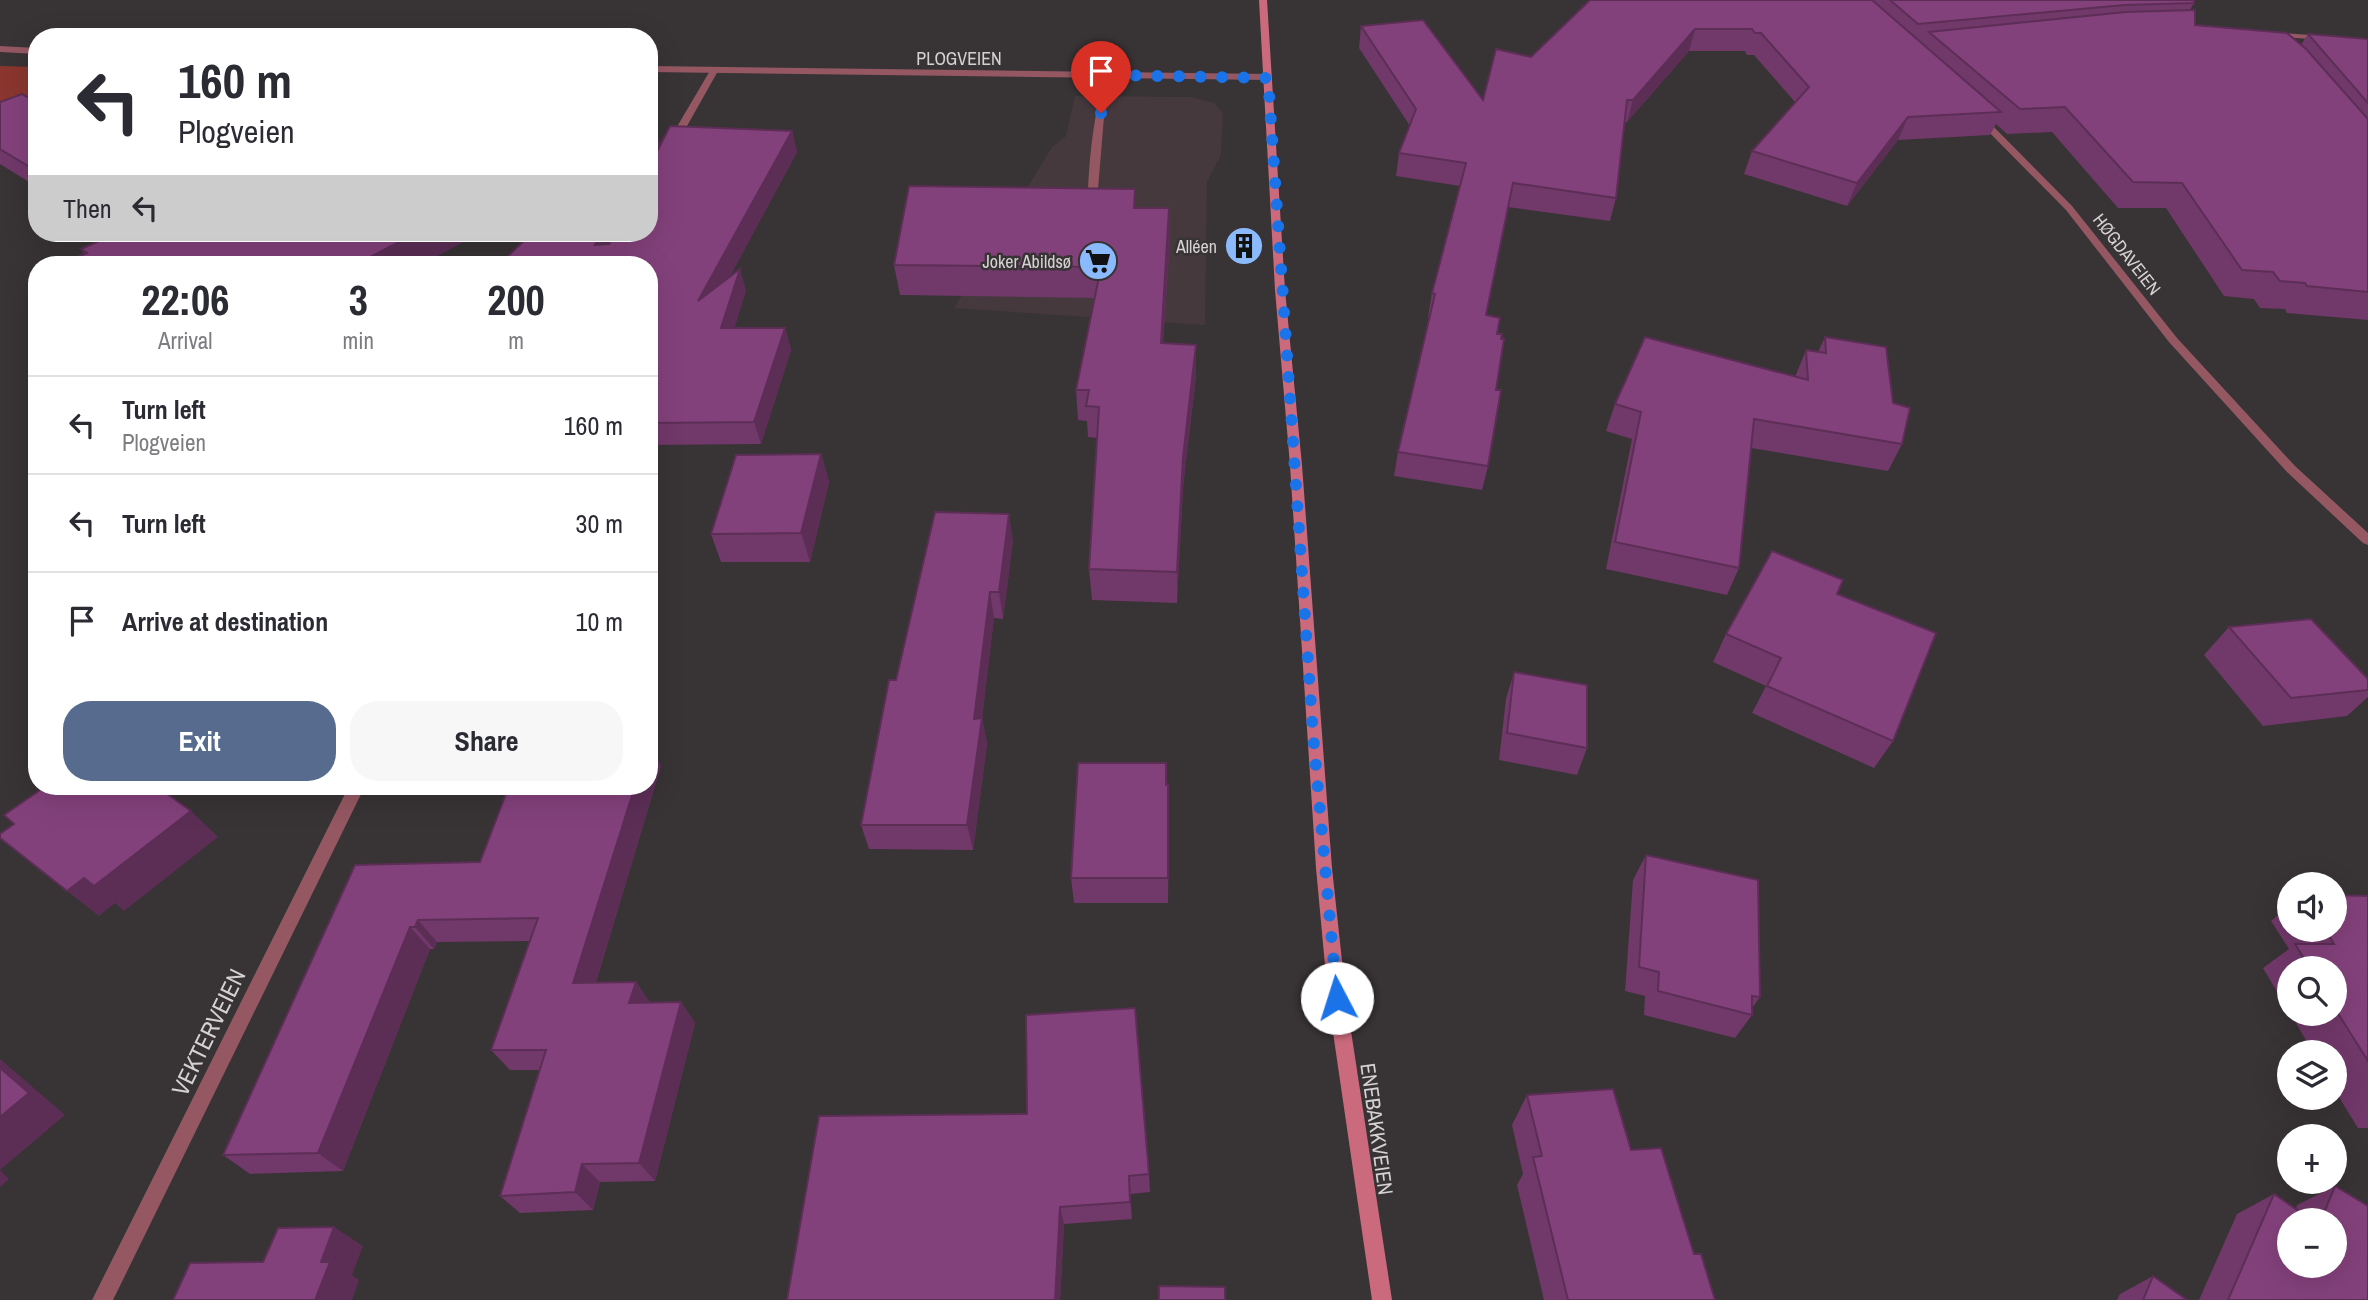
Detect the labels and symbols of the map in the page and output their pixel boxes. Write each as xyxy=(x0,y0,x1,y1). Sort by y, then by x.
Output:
pin xyxy=(1071,41,1131,113)
street label: PLOGVEIEN xyxy=(916,46,1002,71)
street label: HØGDAVEIEN xyxy=(2087,208,2167,300)
building icon: Alléen xyxy=(1223,225,1265,267)
place label: Alléen xyxy=(1175,234,1217,259)
supermarket icon: Joker Abildsø xyxy=(1077,240,1119,282)
place label: Joker Abildsø xyxy=(982,249,1071,274)
position arrow xyxy=(1300,961,1374,1035)
street label: VEKTERVEIEN xyxy=(163,963,253,1101)
street label: ENEBAKKVEIEN xyxy=(1353,1061,1401,1197)

